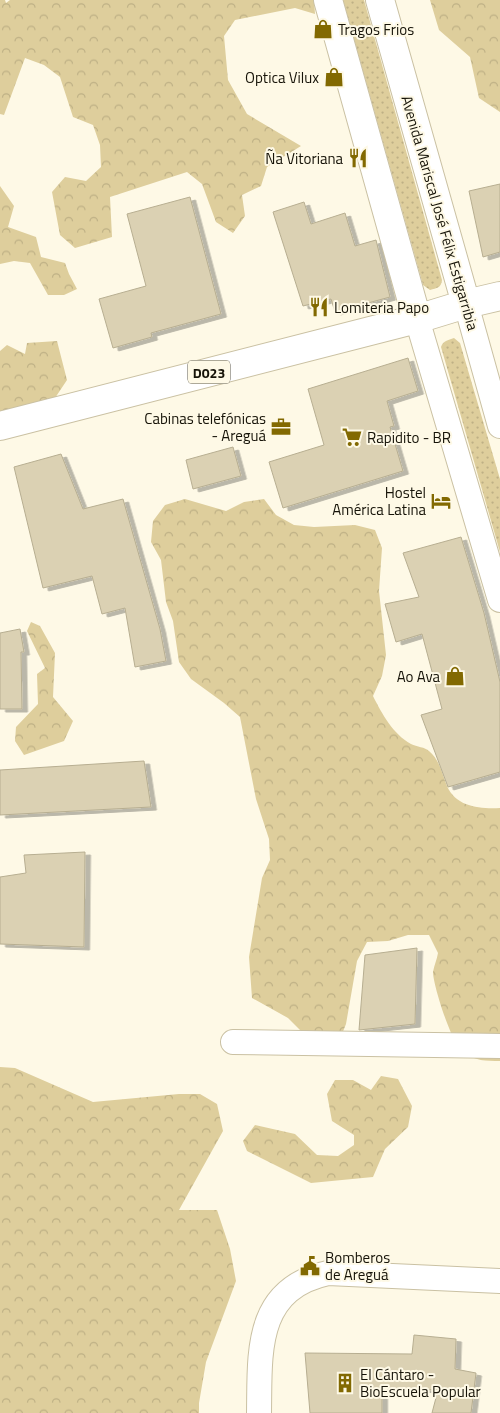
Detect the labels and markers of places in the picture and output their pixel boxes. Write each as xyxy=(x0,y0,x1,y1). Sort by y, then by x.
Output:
shop icon: Tragos Frios xyxy=(312,18,334,40)
place label: Tragos Frios xyxy=(338,18,414,41)
place label: Optica Vilux xyxy=(245,66,319,89)
shop icon: Optica Vilux xyxy=(323,66,345,88)
place label: Ña Vitoriana xyxy=(265,147,343,170)
restaurant icon: Ña Vitoriana xyxy=(347,147,369,169)
restaurant icon: Lomiteria Papo xyxy=(308,296,330,318)
place label: Lomiteria Papo xyxy=(334,296,429,319)
place label: Cabinas telefónicas - Areguá xyxy=(144,407,266,447)
office icon: Cabinas telefónicas - Areguá xyxy=(270,416,292,438)
supermarket icon: Rapidito - BR xyxy=(341,426,363,448)
place label: Rapidito - BR xyxy=(367,426,451,449)
place label: Hostel América Latina xyxy=(332,481,426,521)
hotel icon: Hostel América Latina xyxy=(430,490,452,512)
place label: Ao Ava xyxy=(397,665,440,688)
shop icon: Ao Ava xyxy=(444,665,466,687)
place label: Bomberos de Areguá xyxy=(325,1246,390,1286)
public building icon: Bomberos de Areguá xyxy=(299,1255,321,1277)
place label: El Cántaro - BioEscuela Popular xyxy=(360,1363,481,1403)
building icon: El Cántaro - BioEscuela Popular xyxy=(334,1372,356,1394)

